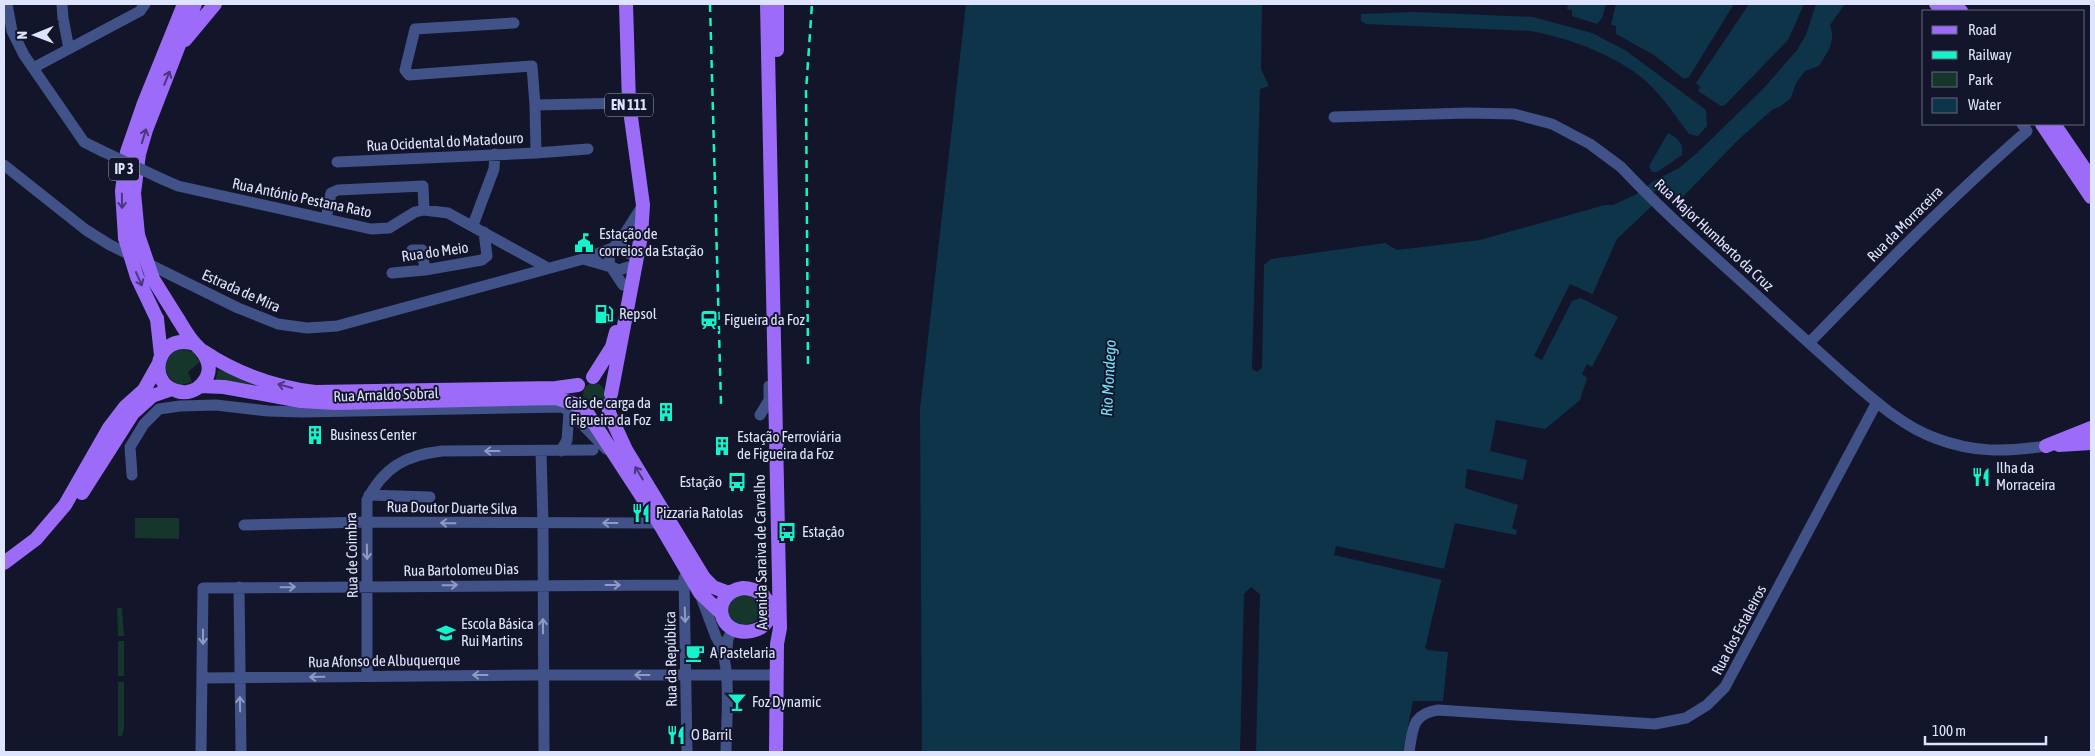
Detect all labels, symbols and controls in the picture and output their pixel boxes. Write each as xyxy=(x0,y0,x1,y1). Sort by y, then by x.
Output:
north arrow xyxy=(10,10,60,60)
legend xyxy=(1922,10,2085,125)
text: Road xyxy=(1968,21,1997,38)
text: N xyxy=(14,31,30,39)
text: Railway xyxy=(1968,46,2012,63)
one-way arrow xyxy=(163,70,172,85)
text: Park xyxy=(1968,71,1993,88)
road number: EN 111 xyxy=(605,94,653,116)
text: Water xyxy=(1968,96,2001,113)
one-way arrow xyxy=(140,128,150,144)
street label: Rua Ocidental do Matadouro xyxy=(366,129,524,154)
road number: IP 3 xyxy=(109,157,139,180)
street label: Rua António Pestana Rato xyxy=(231,174,373,221)
street label: Rua Major Humberto da Cruz xyxy=(1652,175,1778,294)
street label: Rua da Morraceira xyxy=(1863,182,1946,265)
one-way arrow xyxy=(117,193,127,209)
place label: Estação de correios da Estação xyxy=(599,225,704,259)
public building icon: Estação de correios da Estação xyxy=(573,232,595,254)
street label: Rua do Meio xyxy=(400,238,469,265)
street label: Estrada de Mira xyxy=(199,266,283,315)
one-way arrow xyxy=(134,271,144,286)
fuel station icon: Repsol xyxy=(593,303,615,325)
place label: Repsol xyxy=(619,305,657,322)
station icon: Figueira da Foz xyxy=(698,309,720,331)
place label: Figueira da Foz xyxy=(724,311,805,328)
water label: Rio Mondego xyxy=(1097,339,1120,417)
one-way arrow xyxy=(278,381,294,390)
street label: Rua Arnaldo Sobral xyxy=(333,384,439,405)
place label: Cais de carga da Figueira da Foz xyxy=(565,394,652,428)
building icon: Cais de carga da Figueira da Foz xyxy=(655,401,677,423)
building icon: Business Center xyxy=(304,424,326,446)
place label: Business Center xyxy=(330,426,417,443)
place label: Estação Ferroviária de Figueira da Foz xyxy=(737,428,841,462)
building icon: Estação Ferroviária de Figueira da Foz xyxy=(711,435,733,457)
one-way arrow xyxy=(484,446,500,456)
place label: Ilha da Morraceira xyxy=(1996,459,2056,493)
one-way arrow xyxy=(634,466,644,480)
restaurant icon: Ilha da Morraceira xyxy=(1970,466,1992,488)
bus stop icon: Estação xyxy=(726,471,748,493)
place label: Estação xyxy=(679,473,722,490)
street label: Avenida Saraiva de Carvalho xyxy=(751,474,770,630)
street label: Rua Doutor Duarte Silva xyxy=(387,498,518,517)
restaurant icon: Pizzaria Ratolas xyxy=(630,502,652,524)
place label: Pizzaria Ratolas xyxy=(656,504,743,521)
street label: Rua de Coimbra xyxy=(342,512,361,598)
one-way arrow xyxy=(440,518,456,528)
one-way arrow xyxy=(602,518,618,528)
bus stop icon: Estaçâo xyxy=(776,521,798,543)
place label: Estaçâo xyxy=(802,523,845,540)
one-way arrow xyxy=(362,544,372,560)
street label: Rua Bartolomeu Dias xyxy=(403,560,519,579)
one-way arrow xyxy=(442,580,458,590)
one-way arrow xyxy=(604,580,620,590)
one-way arrow xyxy=(279,582,295,592)
street label: Rua dos Estaleiros xyxy=(1708,582,1769,678)
one-way arrow xyxy=(680,606,690,623)
street label: Rua da República xyxy=(661,611,680,707)
place label: Escola Básica Rui Martins xyxy=(461,615,534,649)
one-way arrow xyxy=(538,618,548,634)
school or university icon: Escola Básica Rui Martins xyxy=(435,622,457,644)
one-way arrow xyxy=(198,628,208,644)
cafe icon: A Pastelaria xyxy=(684,642,706,664)
place label: A Pastelaria xyxy=(710,644,776,661)
street label: Rua Afonso de Albuquerque xyxy=(308,651,461,670)
one-way arrow xyxy=(472,670,488,680)
one-way arrow xyxy=(634,670,650,680)
one-way arrow xyxy=(309,672,326,682)
bar icon: Foz Dynamic xyxy=(726,691,748,713)
place label: Foz Dynamic xyxy=(752,693,821,710)
one-way arrow xyxy=(236,696,245,712)
scale bar xyxy=(1925,714,2046,746)
text: 100 m xyxy=(1932,722,1966,739)
restaurant icon: O Barril xyxy=(665,724,687,746)
place label: O Barril xyxy=(691,726,732,743)

